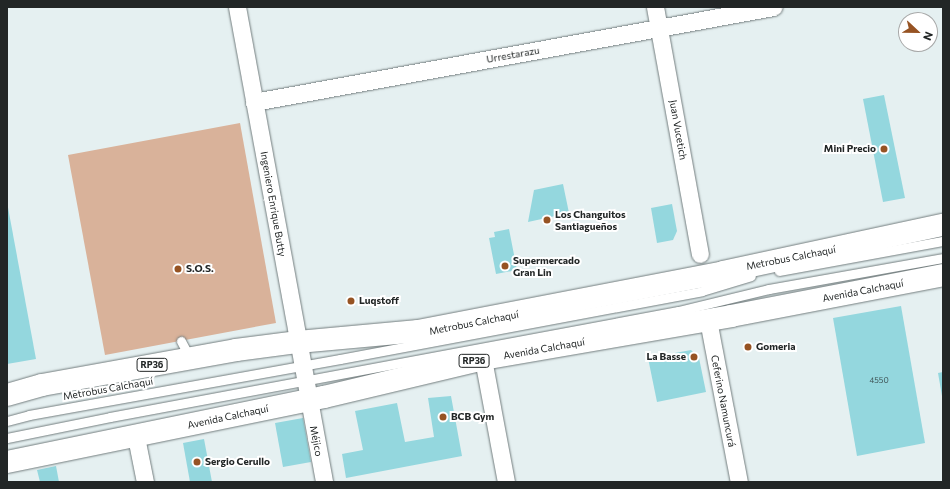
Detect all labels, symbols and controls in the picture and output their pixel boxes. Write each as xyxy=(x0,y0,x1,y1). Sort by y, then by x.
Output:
north arrow xyxy=(898,12,938,52)
text: N xyxy=(921,30,936,43)
street label: Urrestarazu xyxy=(485,44,541,66)
street label: Juan Vucetich xyxy=(667,99,689,161)
place label: Mini Precio xyxy=(824,143,876,155)
marker: Mini Precio xyxy=(879,144,889,154)
street label: Ingeniero Enrique Butty xyxy=(258,150,288,258)
place label: Los Changuitos Santiagueños xyxy=(555,208,626,232)
marker: Los Changuitos Santiagueños xyxy=(542,215,552,225)
street label: Metrobus Calchaquí xyxy=(745,243,837,273)
place label: Supermercado Gran Lin xyxy=(513,254,580,278)
marker: Supermercado Gran Lin xyxy=(500,261,510,271)
place label: S.O.S. xyxy=(186,263,214,275)
marker: S.O.S. xyxy=(173,264,183,274)
street label: Avenida Calchaquí xyxy=(821,277,905,305)
place label: Luqstoff xyxy=(359,295,399,307)
marker: Luqstoff xyxy=(346,296,356,306)
street label: Metrobus Calchaquí xyxy=(428,308,520,338)
street label: Avenida Calchaquí xyxy=(502,336,586,362)
place label: Gomeria xyxy=(756,341,795,353)
marker: Gomeria xyxy=(743,342,753,352)
place label: La Basse xyxy=(647,351,686,363)
marker: La Basse xyxy=(689,352,699,362)
road number: RP36 xyxy=(458,354,490,368)
street label: Ceferino Namuncurá xyxy=(708,354,738,448)
road number: RP36 xyxy=(136,358,168,372)
street label: Metrobus Calchaquí xyxy=(62,375,154,403)
house number: 4550 xyxy=(869,376,889,386)
street label: Avenida Calchaquí xyxy=(186,403,270,431)
place label: BCB Gym xyxy=(451,411,494,423)
marker: BCB Gym xyxy=(438,412,448,422)
street label: Méjico xyxy=(307,425,325,457)
place label: Sergio Cerullo xyxy=(205,456,270,468)
marker: Sergio Cerullo xyxy=(192,457,202,467)

